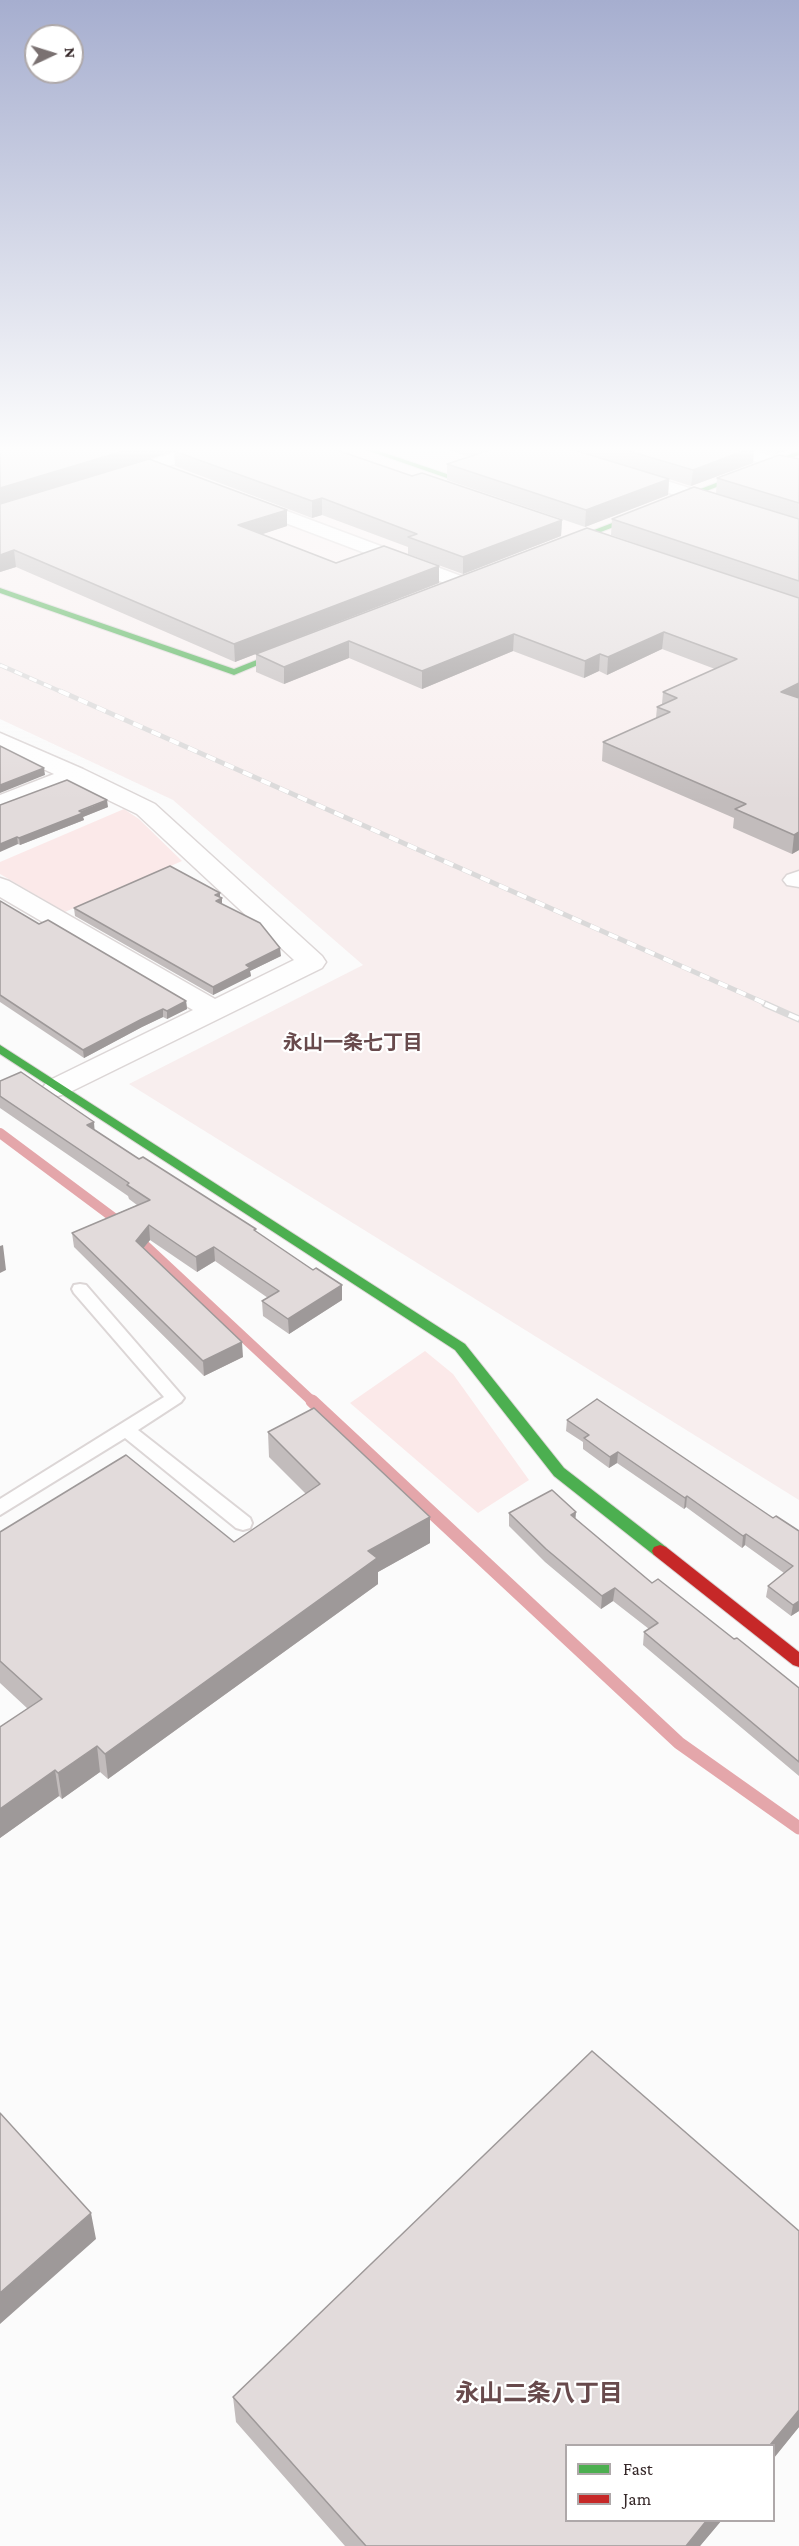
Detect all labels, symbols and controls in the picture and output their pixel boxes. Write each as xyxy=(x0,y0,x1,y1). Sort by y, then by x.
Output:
north arrow xyxy=(24,24,84,84)
text: N xyxy=(62,47,79,59)
district label: 永山一条七丁目 xyxy=(283,1031,423,1055)
district label: 永山二条八丁目 xyxy=(455,2380,623,2408)
legend xyxy=(565,2444,775,2522)
text: Fast xyxy=(623,2459,653,2479)
text: Jam xyxy=(623,2489,651,2509)

